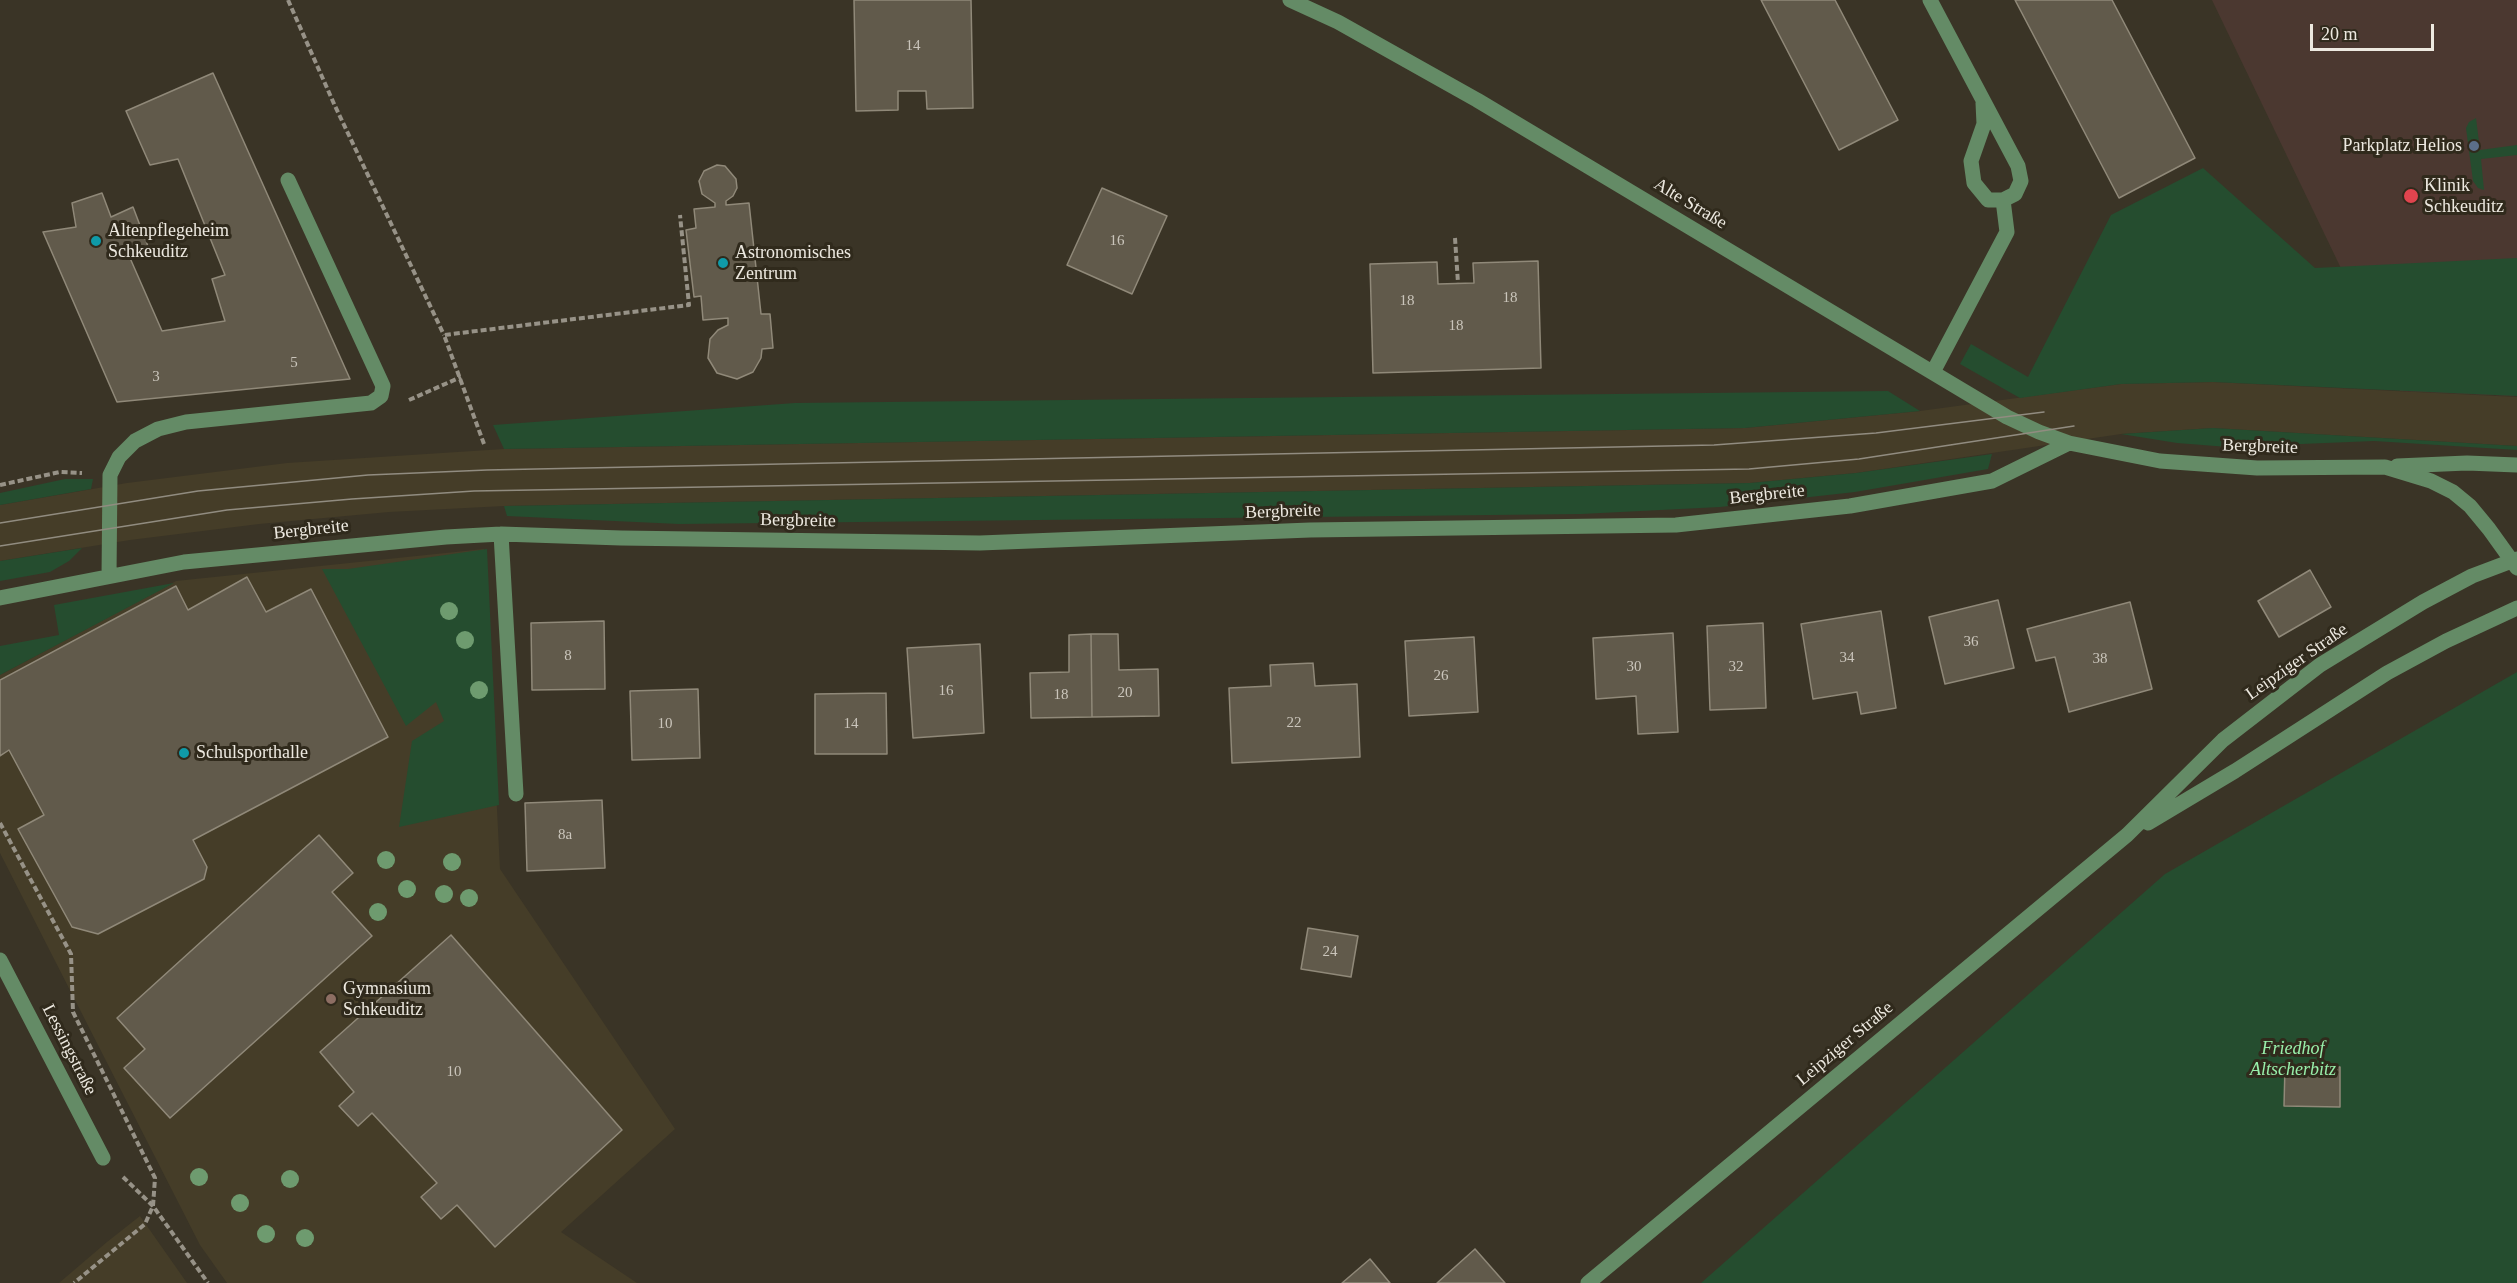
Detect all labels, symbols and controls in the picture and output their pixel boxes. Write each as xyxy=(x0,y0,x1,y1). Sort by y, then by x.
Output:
scale bar xyxy=(2313,12,2438,50)
text: 20 m xyxy=(2321,24,2358,44)
house number: 14 xyxy=(906,37,920,55)
place label: Parkplatz Helios xyxy=(2343,135,2462,157)
marker: Parkplatz Helios xyxy=(2467,139,2481,153)
street label: Alte Straße xyxy=(1650,174,1730,234)
place label: Klinik Schkeuditz xyxy=(2424,175,2504,218)
marker: Klinik Schkeuditz xyxy=(2402,187,2420,205)
place label: Altenpflegeheim Schkeuditz xyxy=(108,220,229,262)
house number: 16 xyxy=(1110,232,1124,250)
marker: Altenpflegeheim Schkeuditz xyxy=(89,234,103,248)
place label: Astronomisches Zentrum xyxy=(735,242,851,284)
marker: Astronomisches Zentrum xyxy=(716,256,730,270)
house number: 18 xyxy=(1502,289,1518,307)
house number: 18 xyxy=(1400,292,1414,310)
house number: 18 xyxy=(1448,317,1464,335)
house number: 5 xyxy=(290,354,298,372)
house number: 3 xyxy=(152,368,160,386)
street label: Bergbreite xyxy=(2222,435,2298,459)
street label: Bergbreite xyxy=(1728,480,1806,510)
street label: Bergbreite xyxy=(1245,500,1321,524)
street label: Bergbreite xyxy=(760,510,836,532)
street label: Bergbreite xyxy=(272,515,350,545)
street label: Leipziger Straße xyxy=(2242,619,2352,705)
house number: 36 xyxy=(1964,633,1978,651)
house number: 8 xyxy=(564,647,572,665)
house number: 34 xyxy=(1840,649,1854,667)
house number: 38 xyxy=(2092,650,2108,668)
house number: 30 xyxy=(1626,658,1642,676)
house number: 32 xyxy=(1728,658,1744,676)
house number: 26 xyxy=(1434,667,1448,685)
house number: 16 xyxy=(938,682,954,700)
house number: 20 xyxy=(1118,684,1132,702)
house number: 18 xyxy=(1054,686,1068,704)
house number: 22 xyxy=(1286,714,1302,732)
house number: 10 xyxy=(658,715,672,733)
house number: 14 xyxy=(844,715,858,733)
place label: Schulsporthalle xyxy=(196,742,308,764)
marker: Schulsporthalle xyxy=(177,746,191,760)
house number: 8a xyxy=(558,826,572,844)
house number: 24 xyxy=(1322,943,1338,961)
place label: Gymnasium Schkeuditz xyxy=(343,978,431,1020)
marker: Gymnasium Schkeuditz xyxy=(324,992,338,1006)
street label: Leipziger Straße xyxy=(1792,997,1898,1091)
street label: Lessingstraße xyxy=(37,1001,101,1099)
park label: Friedhof Altscherbitz xyxy=(2250,1038,2336,1080)
house number: 10 xyxy=(446,1063,462,1081)

